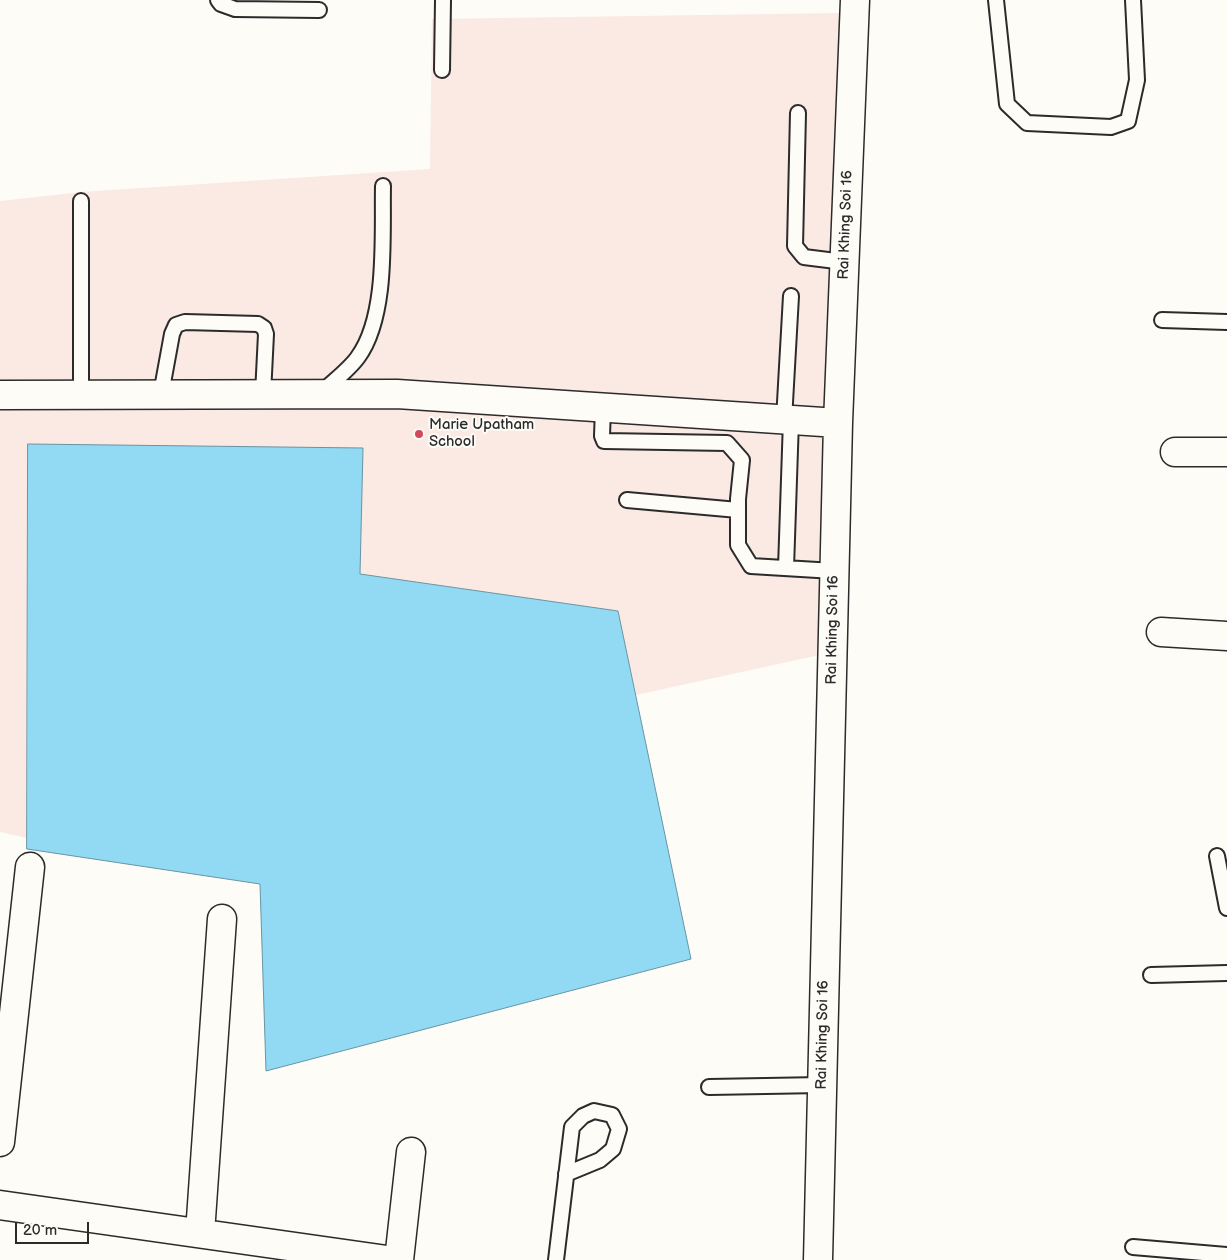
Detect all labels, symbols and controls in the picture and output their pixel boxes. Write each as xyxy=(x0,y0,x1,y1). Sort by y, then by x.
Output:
street label: Rai Khing Soi 16 xyxy=(835,170,857,280)
place label: Marie Upatham School xyxy=(429,416,534,451)
marker: Marie Upatham School xyxy=(413,428,425,440)
street label: Rai Khing Soi 16 xyxy=(823,575,843,685)
street label: Rai Khing Soi 16 xyxy=(813,980,833,1090)
scale bar xyxy=(18,1212,91,1244)
text: 20 m xyxy=(23,1221,57,1240)

